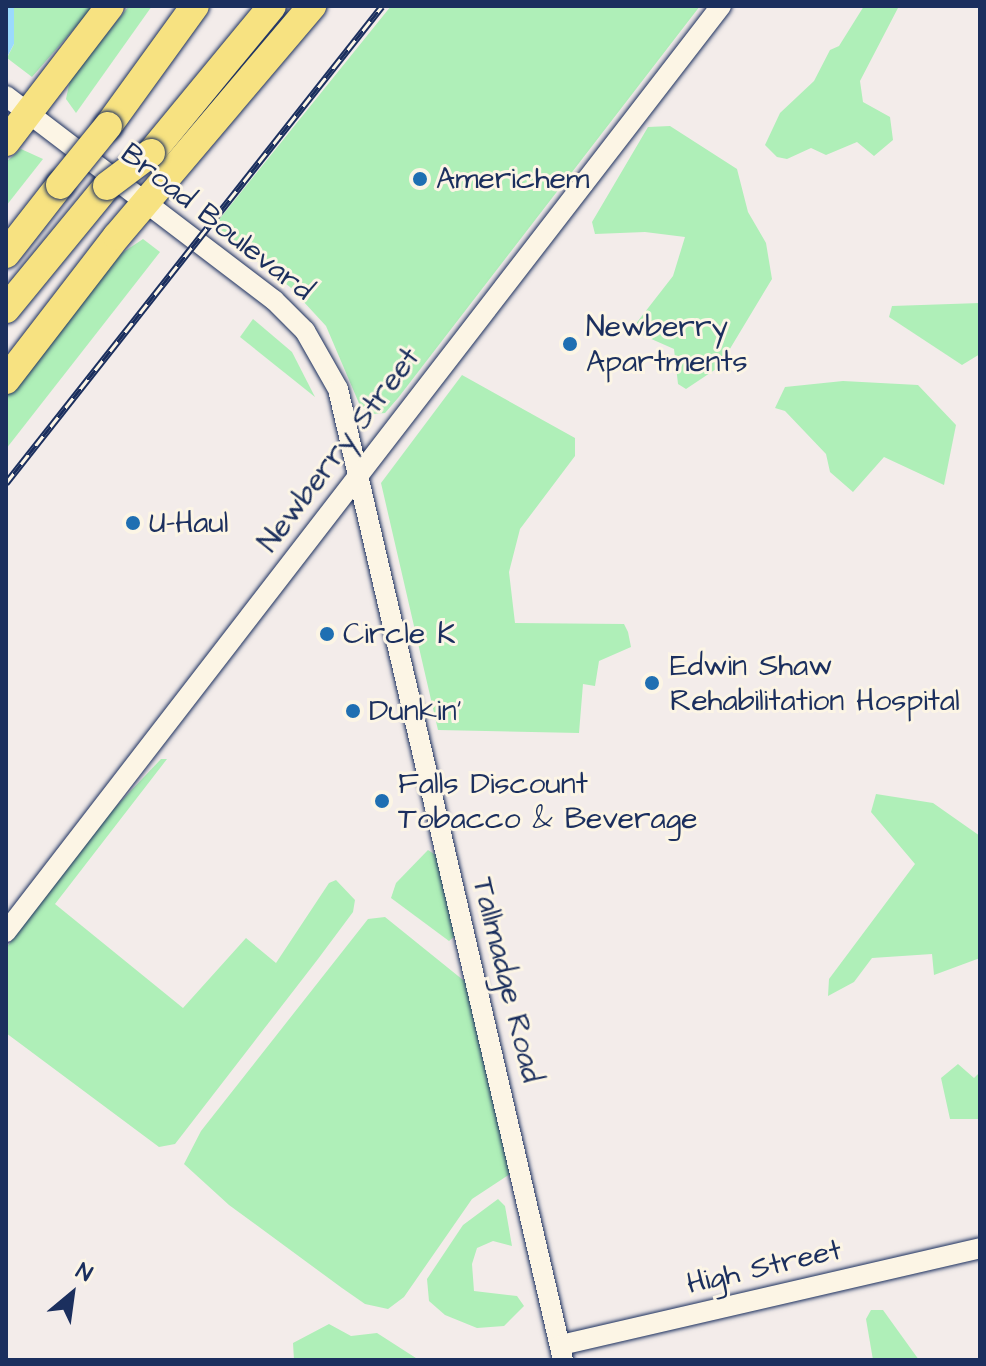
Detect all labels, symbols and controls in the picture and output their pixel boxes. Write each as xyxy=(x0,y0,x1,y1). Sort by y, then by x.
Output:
street label: Broad Boulevard xyxy=(114,136,320,308)
place label: Americhem xyxy=(436,161,589,197)
marker: Americhem xyxy=(411,170,429,188)
place label: Newberry Apartments xyxy=(586,309,748,380)
marker: Newberry Apartments xyxy=(561,335,579,353)
street label: Newberry Street xyxy=(250,341,428,559)
place label: U-Haul xyxy=(149,505,229,541)
marker: U-Haul xyxy=(124,514,142,532)
place label: Circle K xyxy=(343,616,455,652)
marker: Circle K xyxy=(318,625,336,643)
place label: Edwin Shaw Rehabilitation Hospital xyxy=(670,648,960,718)
marker: Edwin Shaw Rehabilitation Hospital xyxy=(641,672,663,694)
place label: Dunkin' xyxy=(369,693,462,729)
marker: Dunkin' xyxy=(344,702,362,720)
place label: Falls Discount Tobacco & Beverage xyxy=(398,766,698,836)
marker: Falls Discount Tobacco & Beverage xyxy=(373,792,391,810)
street label: Tallmadge Road xyxy=(464,874,550,1086)
street label: High Street xyxy=(683,1232,845,1302)
north arrow xyxy=(32,1254,112,1334)
text: N xyxy=(70,1256,97,1289)

